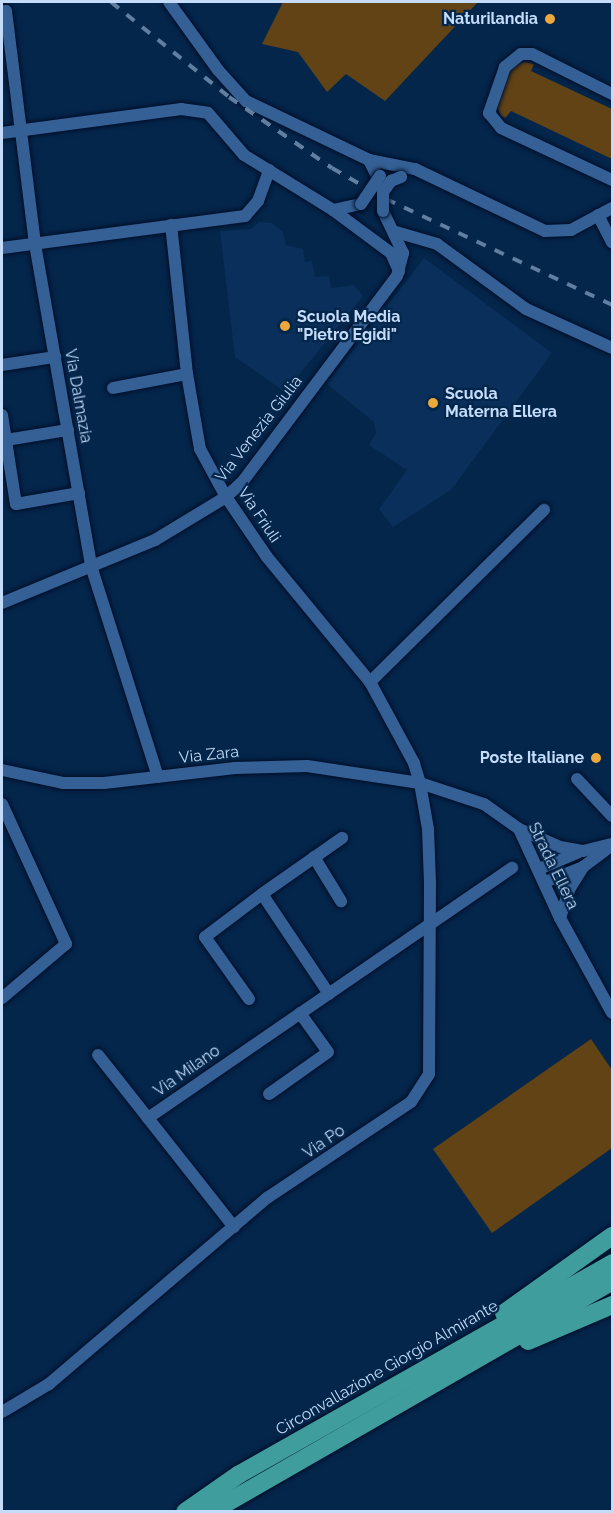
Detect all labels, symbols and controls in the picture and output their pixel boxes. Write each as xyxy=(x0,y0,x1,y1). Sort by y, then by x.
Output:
place label: Naturilandia xyxy=(443,9,538,29)
marker: Naturilandia xyxy=(543,12,557,26)
place label: Scuola Media "Pietro Egidi" xyxy=(297,307,400,345)
marker: Scuola Media "Pietro Egidi" xyxy=(278,319,292,333)
street label: Via Dalmazia xyxy=(60,347,96,445)
street label: Via Venezia Giulia xyxy=(211,372,307,486)
place label: Scuola Materna Ellera xyxy=(445,384,557,422)
marker: Scuola Materna Ellera xyxy=(426,396,440,410)
street label: Via Friuli xyxy=(234,484,284,546)
street label: Via Zara xyxy=(178,742,240,768)
place label: Poste Italiane xyxy=(480,748,584,768)
marker: Poste Italiane xyxy=(589,751,603,765)
street label: Strada Ellera xyxy=(524,819,582,913)
street label: Via Milano xyxy=(150,1041,224,1101)
street label: Via Po xyxy=(299,1121,349,1163)
street label: Circonvallazione Giorgio Almirante xyxy=(272,1296,502,1440)

